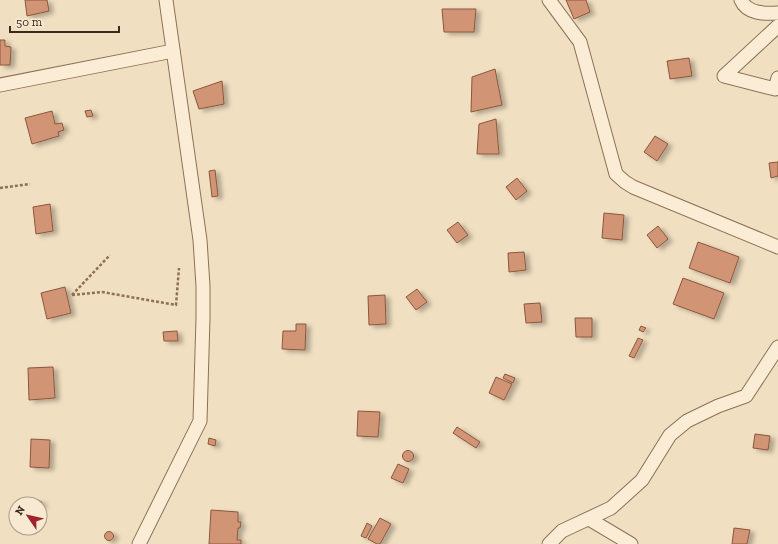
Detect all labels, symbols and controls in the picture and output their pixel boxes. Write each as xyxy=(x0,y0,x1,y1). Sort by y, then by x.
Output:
scale bar xyxy=(10,8,119,34)
text: 50 m xyxy=(16,15,43,29)
north arrow xyxy=(8,496,48,536)
text: N xyxy=(12,503,28,518)

